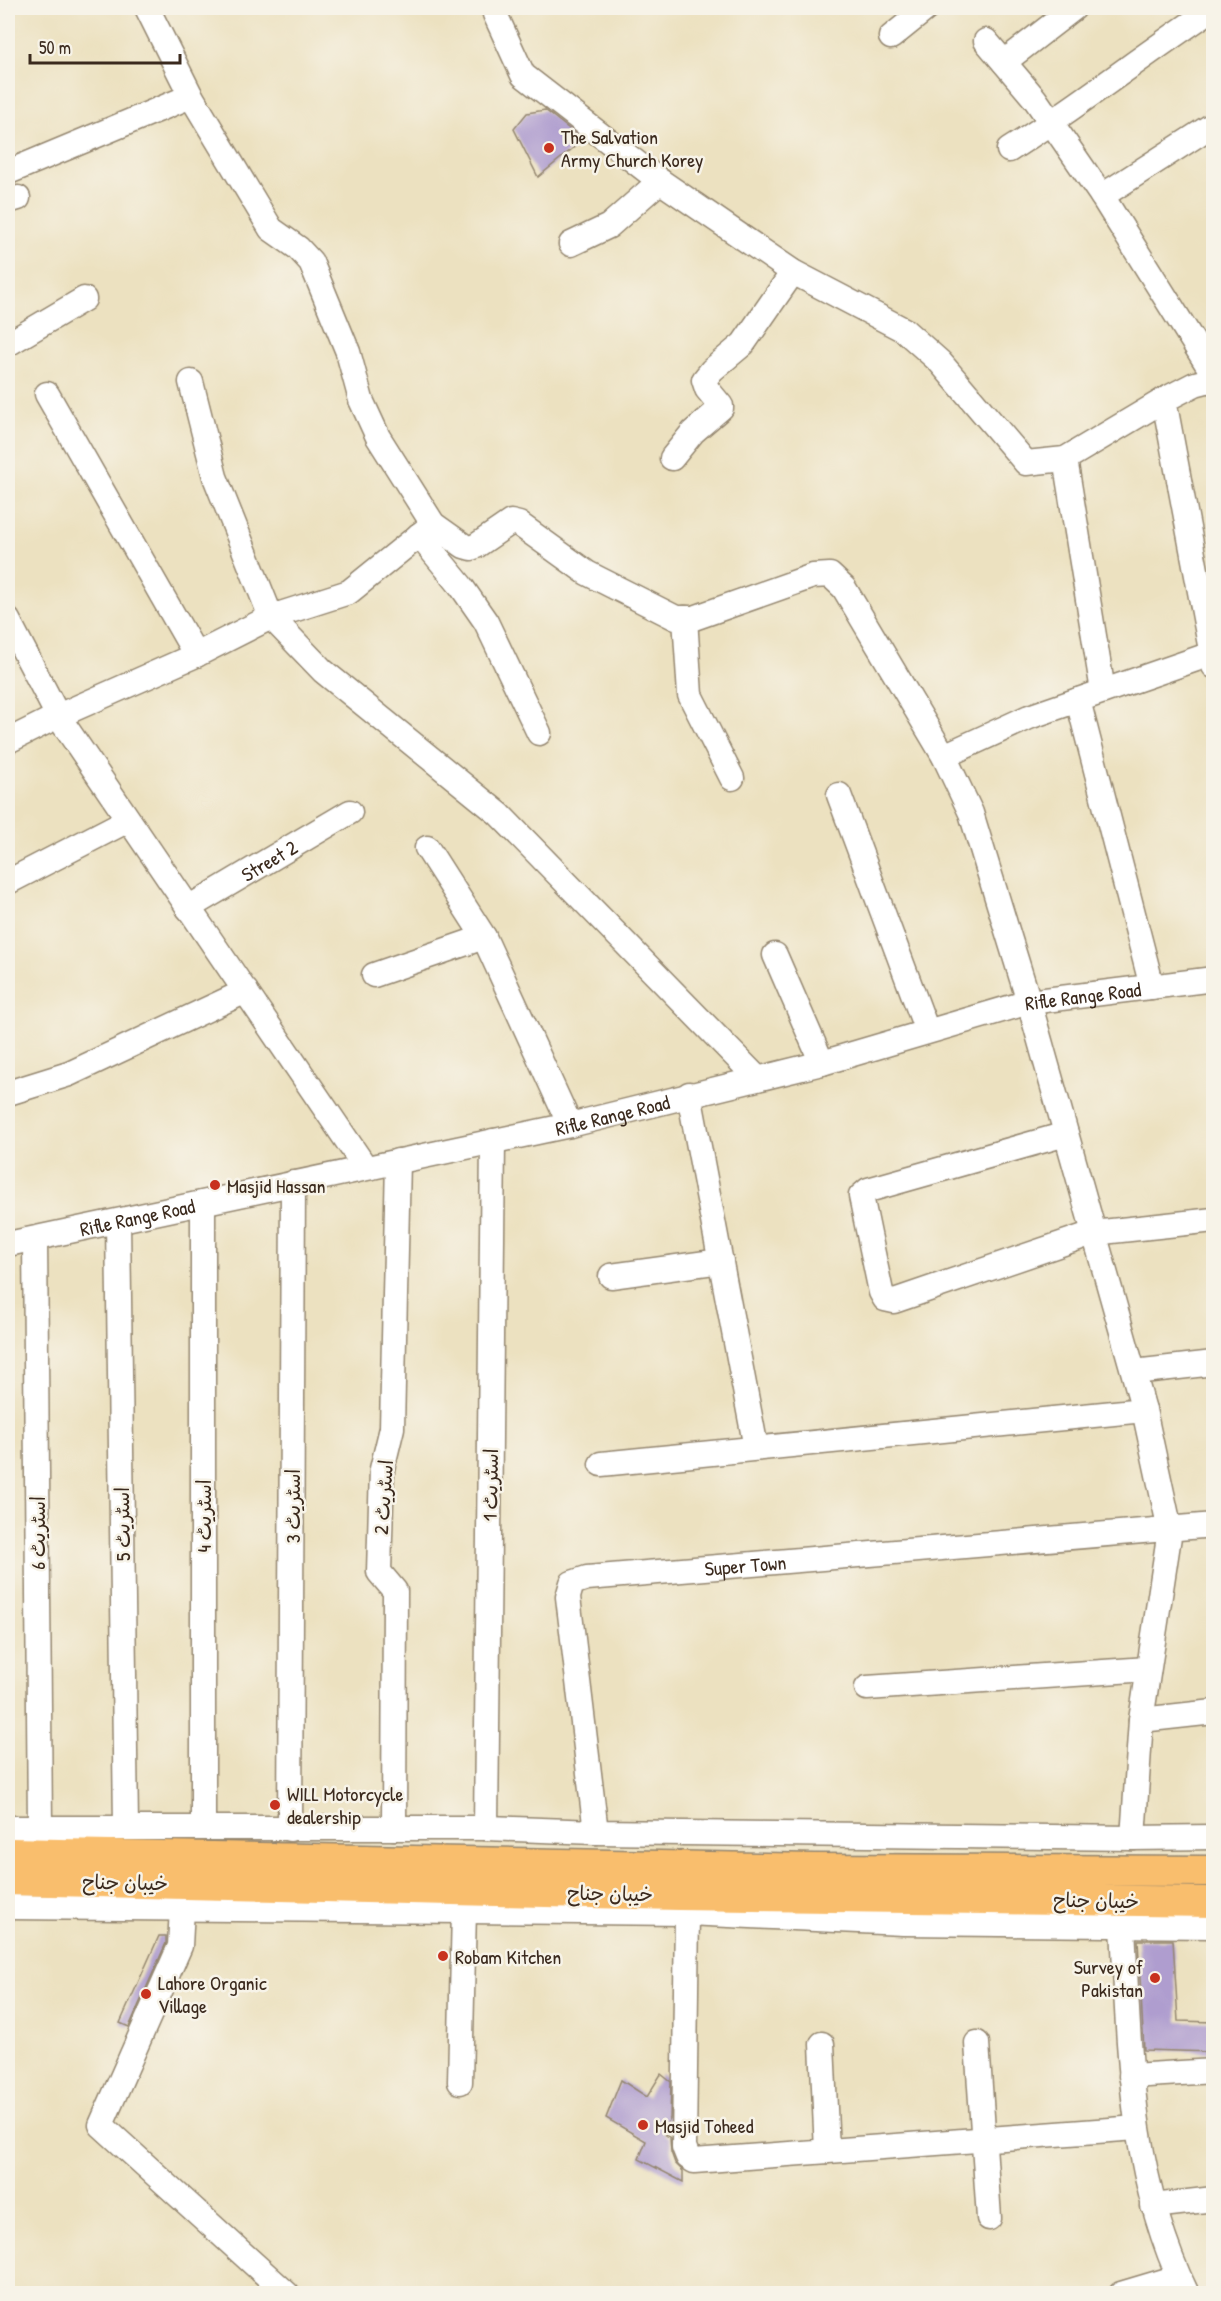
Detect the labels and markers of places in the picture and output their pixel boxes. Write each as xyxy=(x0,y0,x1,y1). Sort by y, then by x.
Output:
place label: The Salvation Army Church Korey xyxy=(561,123,704,173)
marker: The Salvation Army Church Korey xyxy=(542,141,556,155)
place label: Masjid Hassan xyxy=(227,1172,326,1199)
marker: Masjid Hassan xyxy=(208,1178,222,1192)
place label: WILL Motorcycle dealership xyxy=(287,1780,403,1830)
marker: WILL Motorcycle dealership xyxy=(268,1798,282,1812)
place label: Robam Kitchen xyxy=(455,1943,561,1970)
marker: Robam Kitchen xyxy=(436,1949,450,1963)
place label: Survey of Pakistan xyxy=(1074,1953,1143,2003)
place label: Lahore Organic Village xyxy=(158,1969,267,2019)
marker: Survey of Pakistan xyxy=(1148,1971,1162,1985)
marker: Lahore Organic Village xyxy=(139,1987,153,2001)
place label: Masjid Toheed xyxy=(655,2112,754,2139)
marker: Masjid Toheed xyxy=(636,2118,650,2132)

